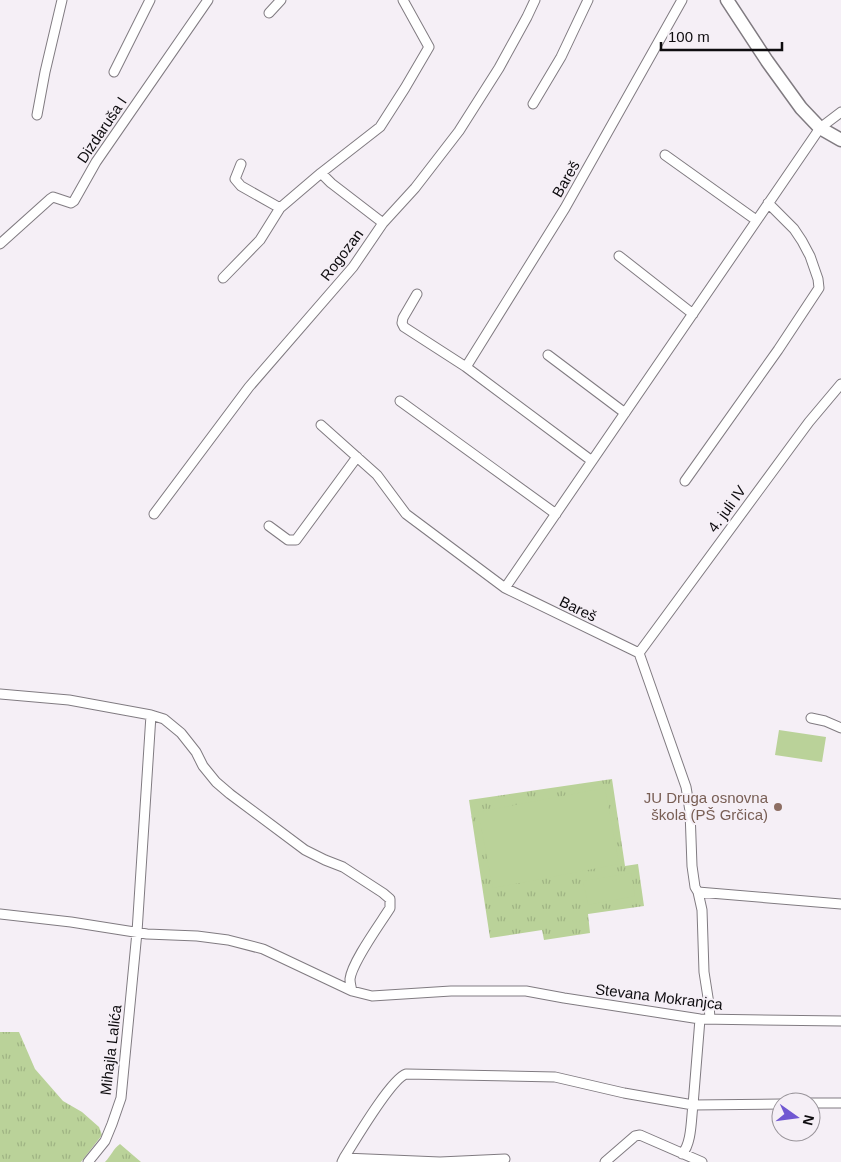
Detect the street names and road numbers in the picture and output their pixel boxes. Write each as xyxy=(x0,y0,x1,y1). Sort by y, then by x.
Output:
street label: Dizdaruša I xyxy=(73,94,130,166)
street label: Bareš xyxy=(548,158,583,200)
street label: Rogozan xyxy=(317,226,366,284)
street label: 4. juli IV xyxy=(704,482,749,535)
street label: Bareš xyxy=(557,592,600,625)
street label: Stevana Mokranjca xyxy=(594,980,724,1013)
street label: Mihajla Lalića xyxy=(97,1003,125,1096)

